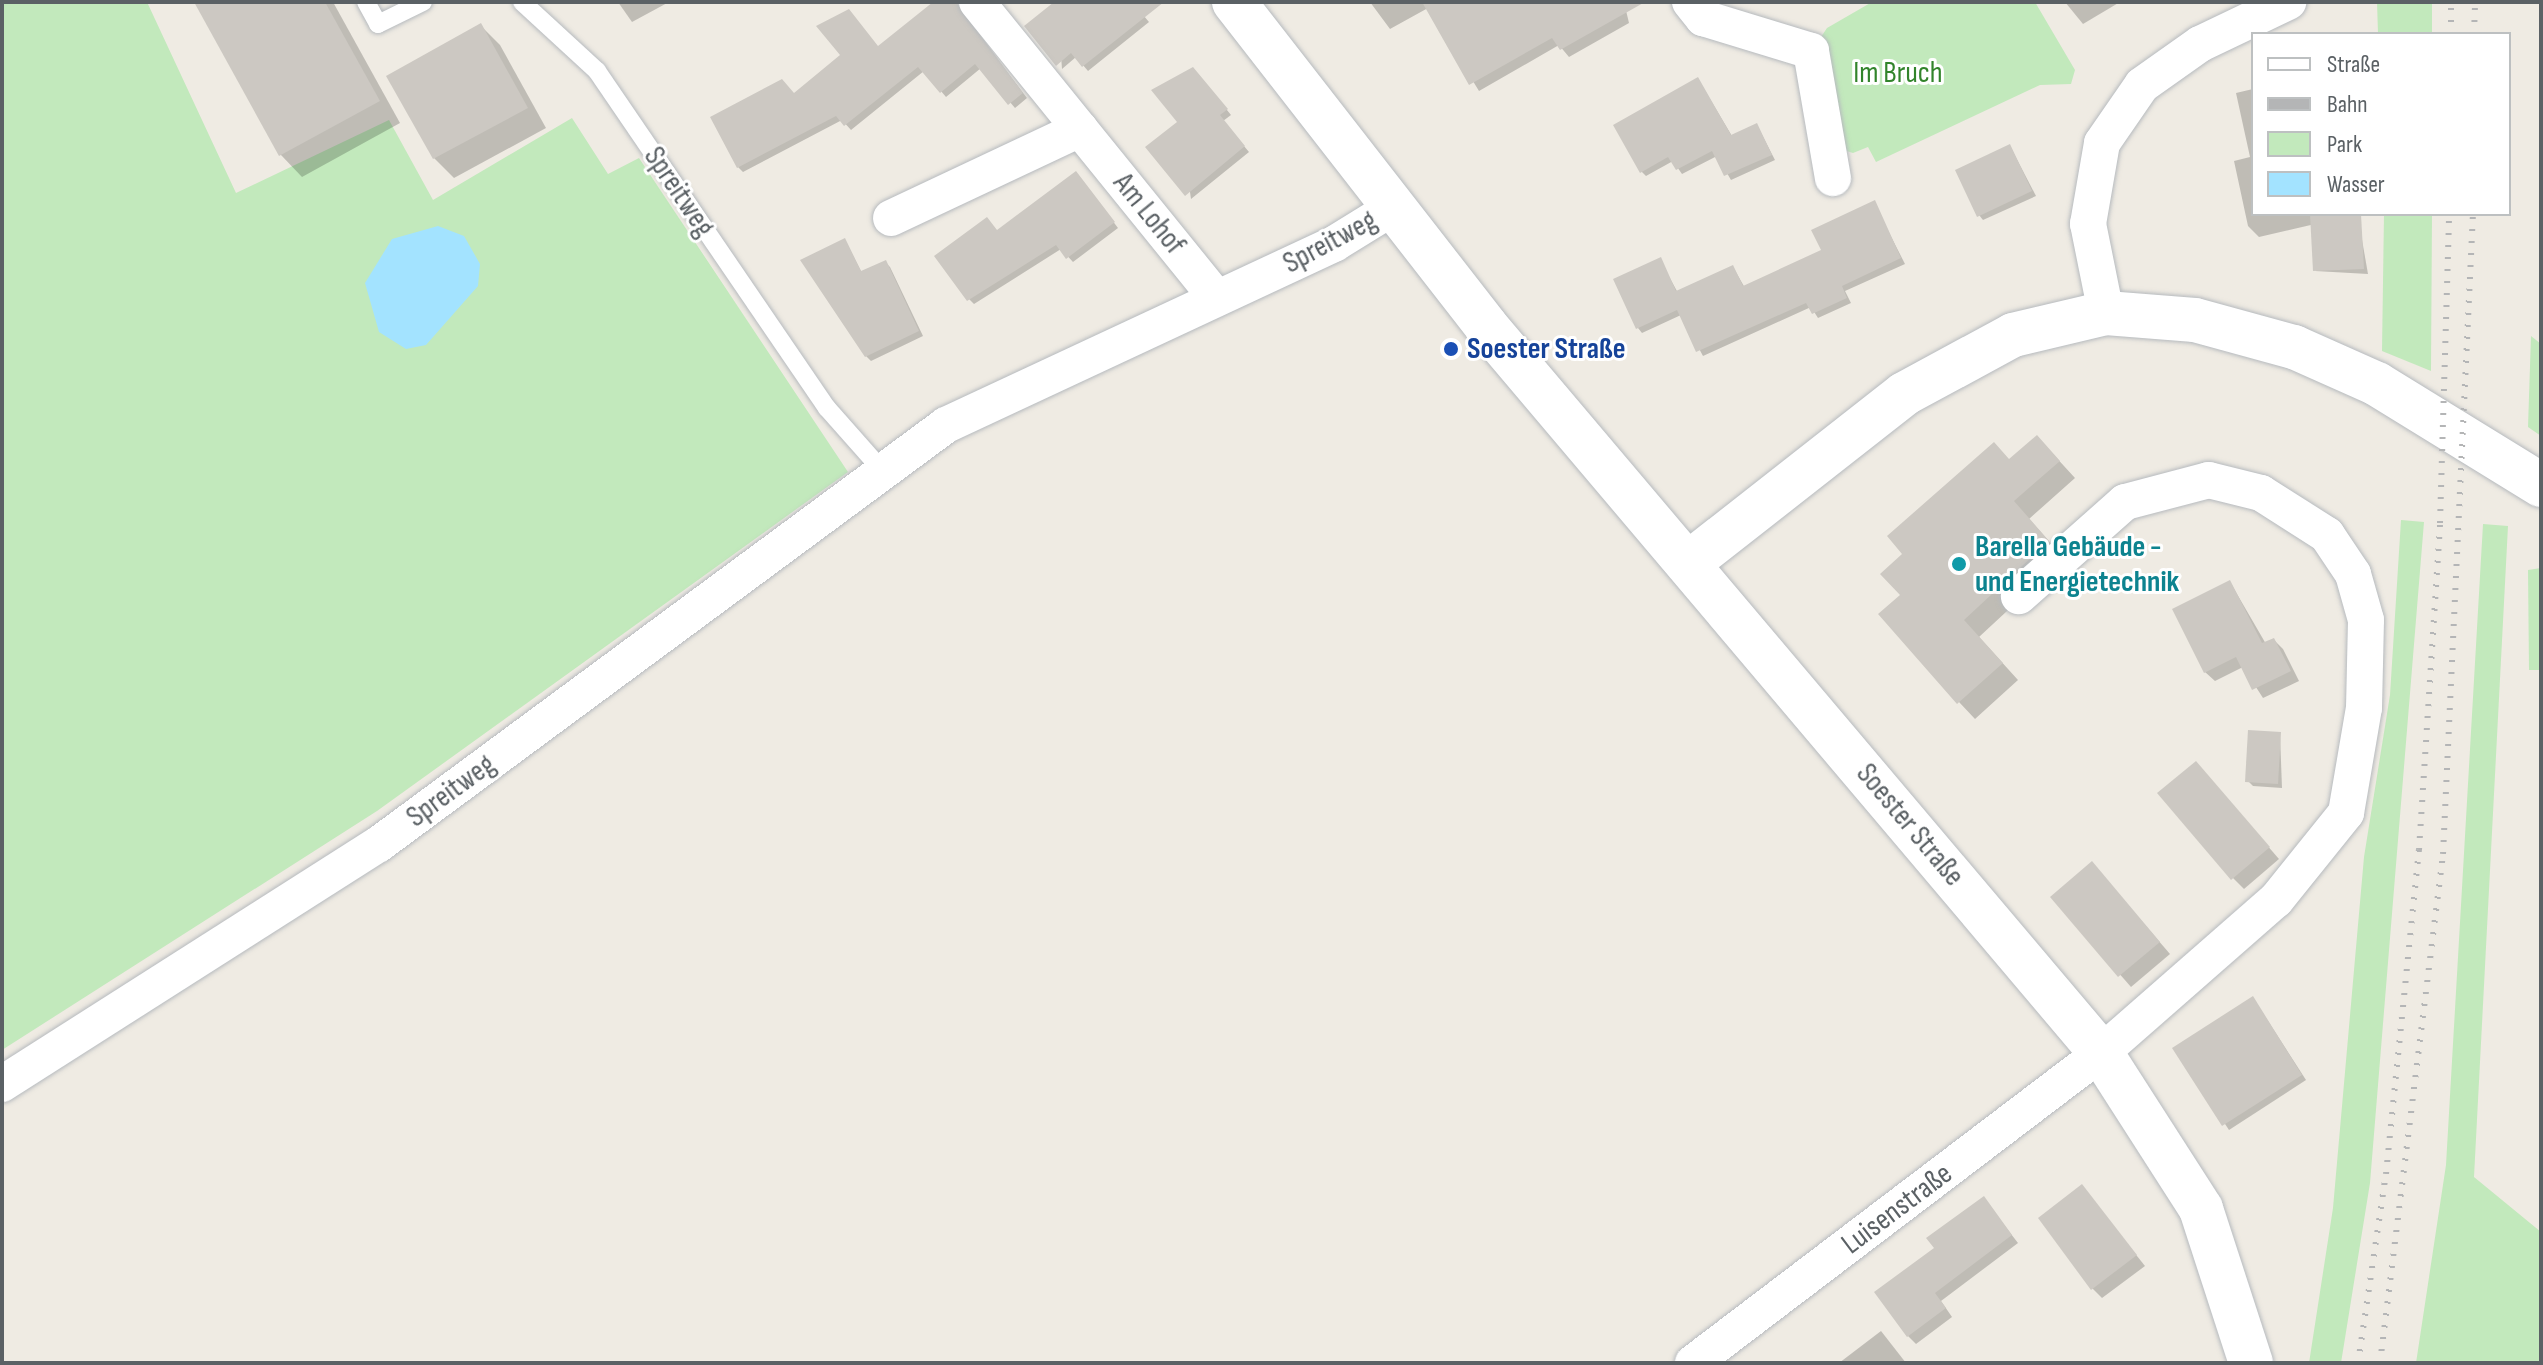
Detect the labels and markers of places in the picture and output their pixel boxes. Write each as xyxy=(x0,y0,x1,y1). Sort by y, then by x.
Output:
place label: Soester Straße xyxy=(1467,331,1626,367)
marker: Soester Straße xyxy=(1442,340,1460,358)
place label: Barella Gebäude - und Energietechnik xyxy=(1975,529,2179,600)
marker: Barella Gebäude - und Energietechnik xyxy=(1950,555,1968,573)

